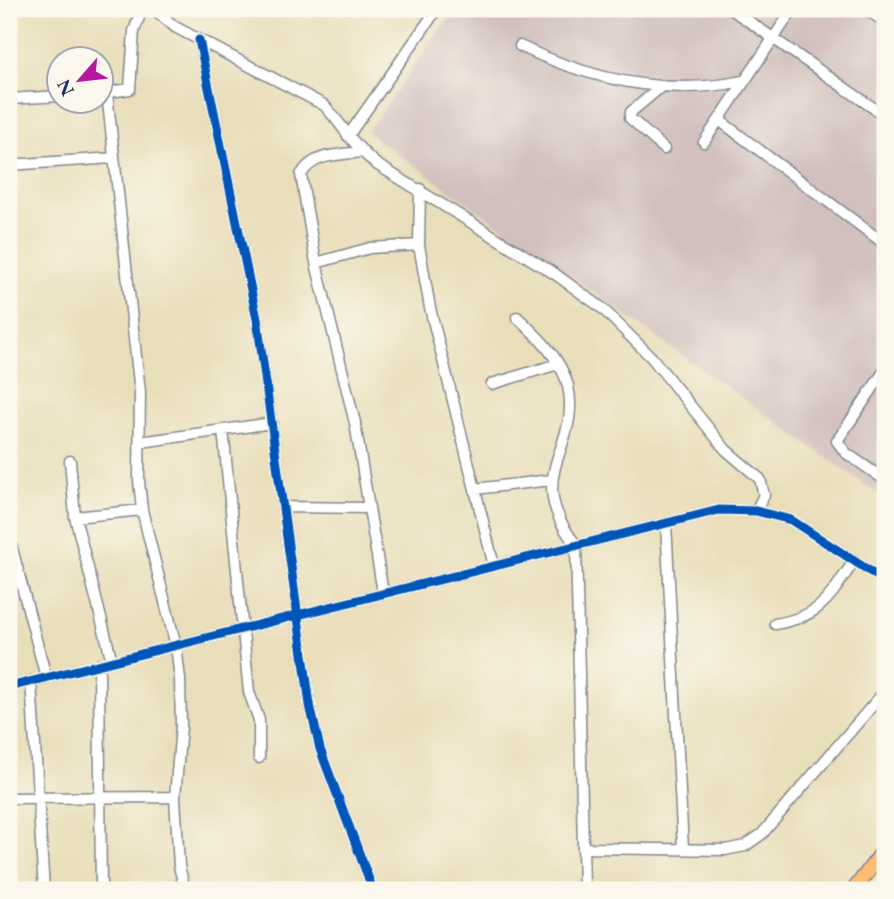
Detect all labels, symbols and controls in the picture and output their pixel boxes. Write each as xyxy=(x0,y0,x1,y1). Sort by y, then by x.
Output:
north arrow xyxy=(46,46,116,116)
text: N xyxy=(50,75,80,100)

